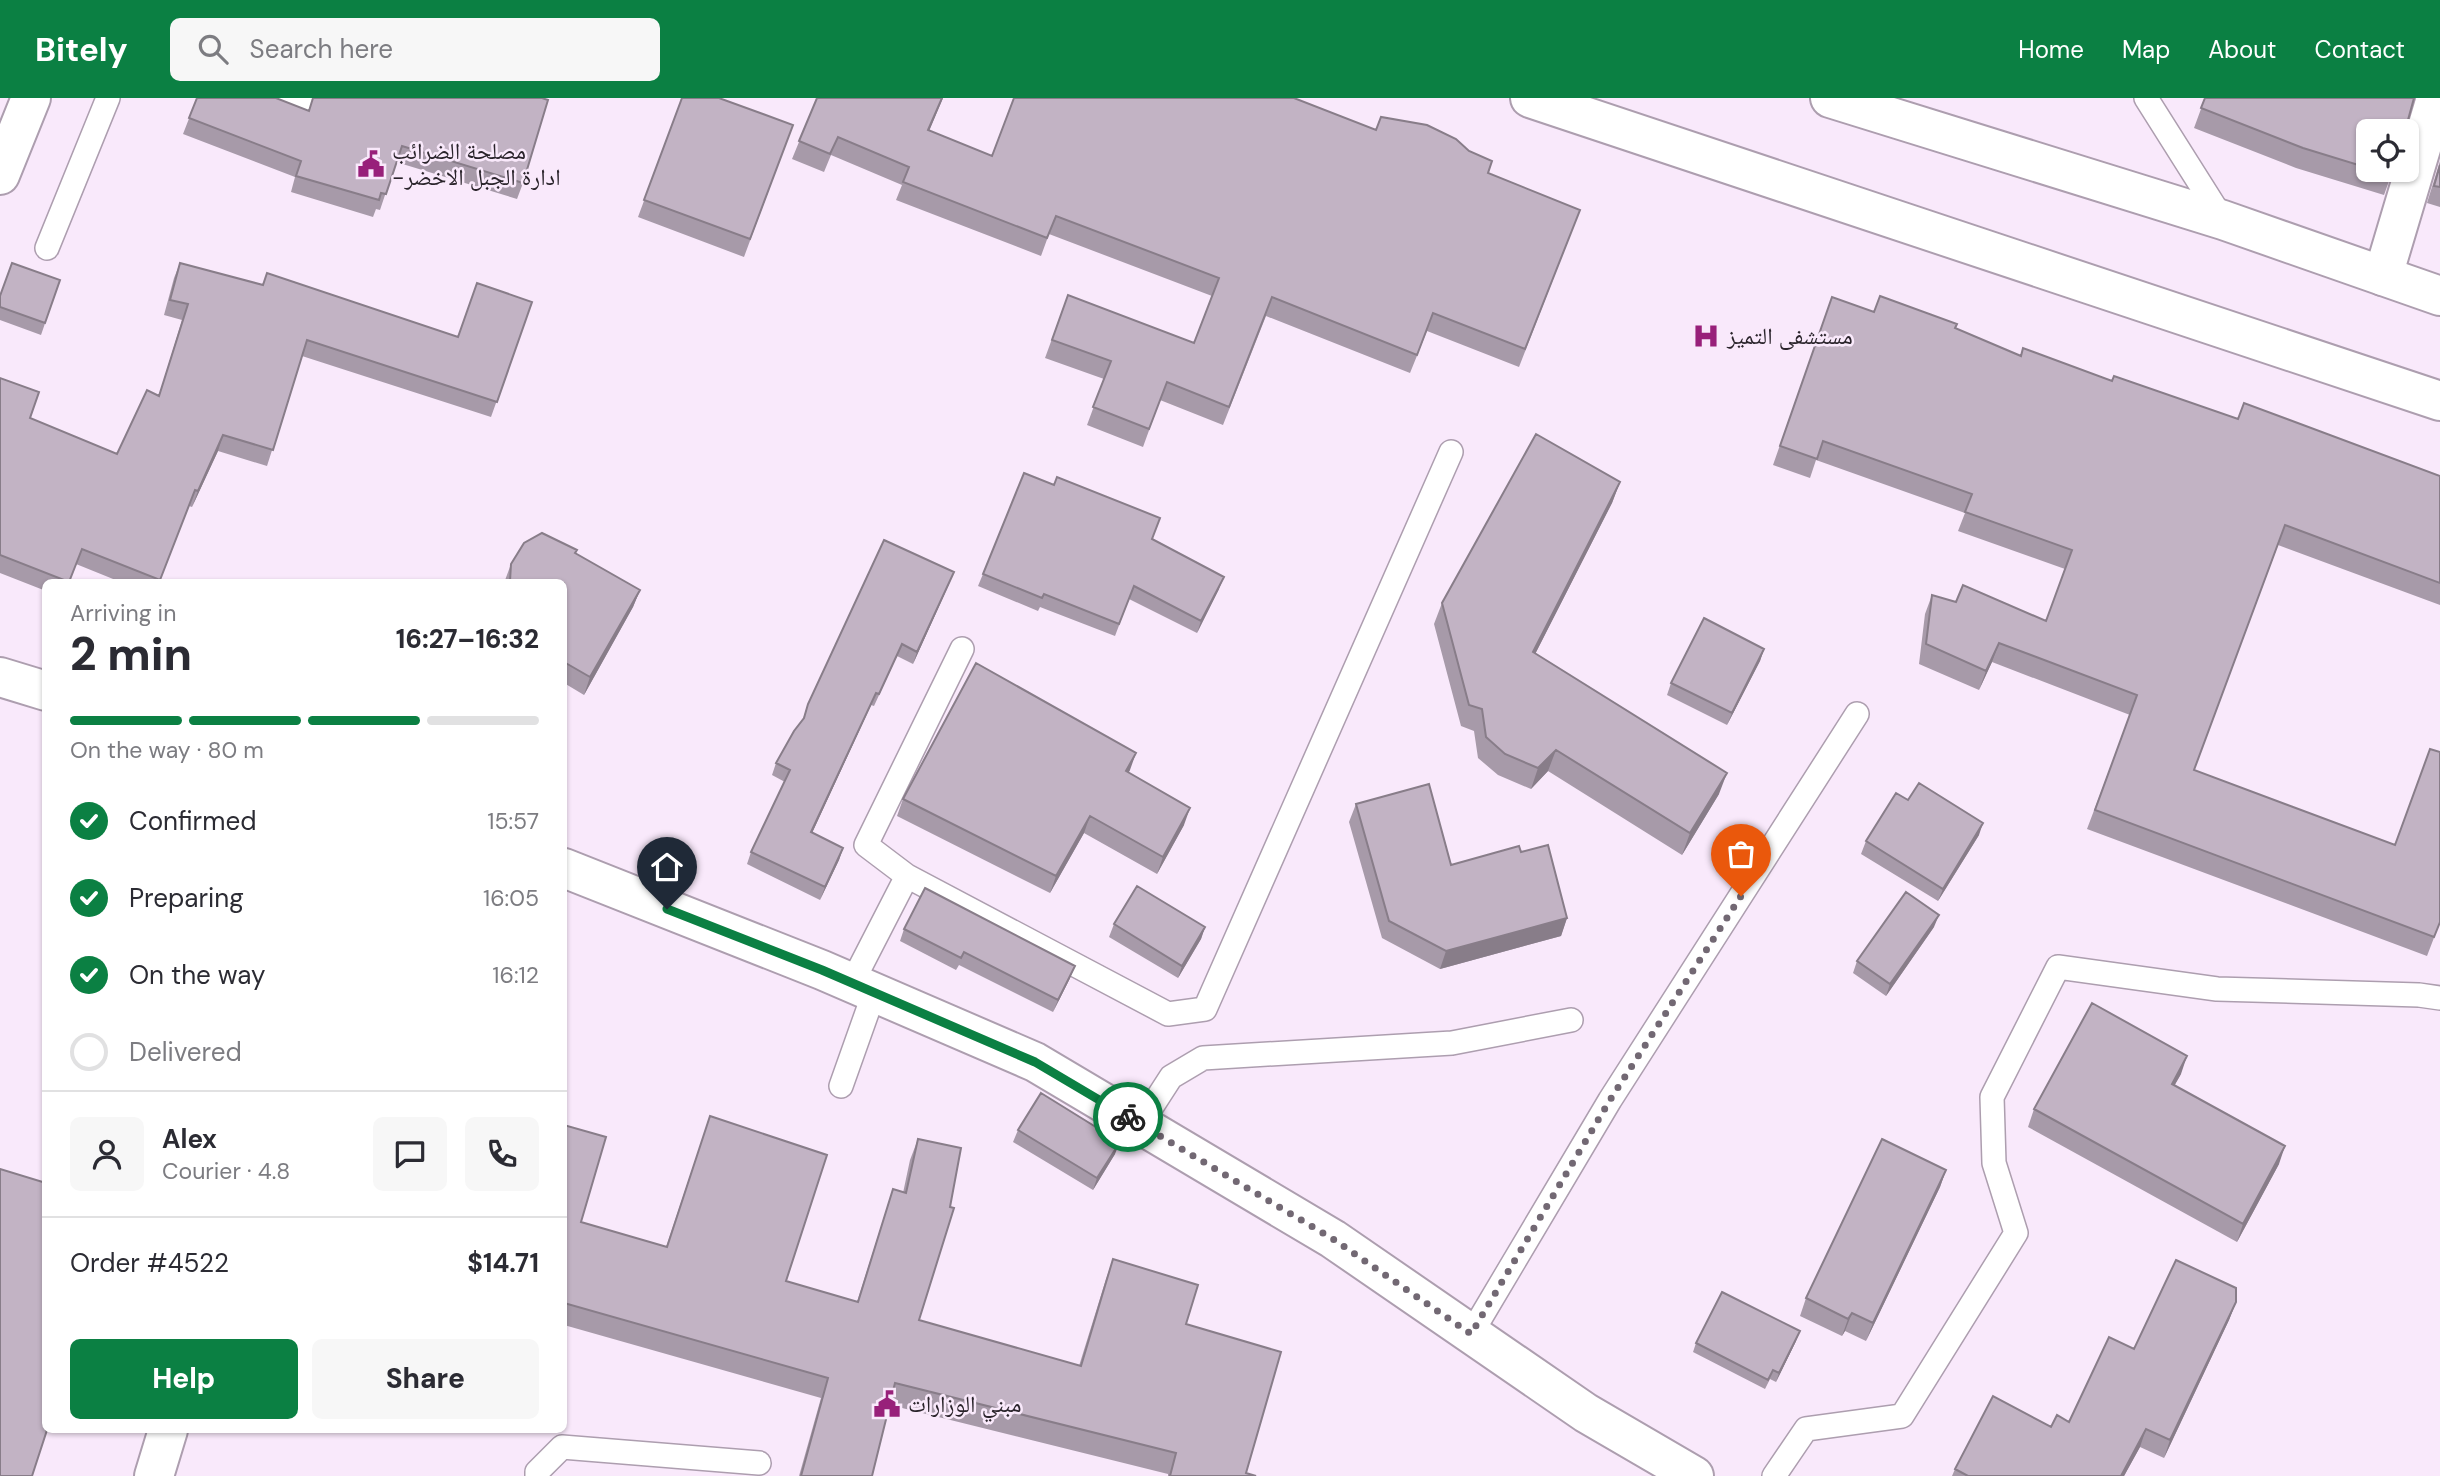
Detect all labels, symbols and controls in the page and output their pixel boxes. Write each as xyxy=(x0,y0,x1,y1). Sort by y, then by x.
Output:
search box xyxy=(170,18,660,81)
text: Bitely xyxy=(35,28,128,71)
icon: search xyxy=(194,30,232,68)
text: Search here xyxy=(250,32,393,66)
text: Home xyxy=(2018,34,2084,65)
text: Map xyxy=(2122,34,2170,65)
text: About xyxy=(2208,34,2277,65)
text: Contact xyxy=(2315,34,2405,65)
map controls xyxy=(2356,119,2419,182)
button: locate xyxy=(2356,119,2419,182)
place label: مصلحة الضرائب -ادارة الجبل الاخضر xyxy=(392,136,561,192)
public building icon: مصلحة الضرائب -ادارة الجبل الاخضر xyxy=(356,149,386,179)
hospital icon: مستشفى التميز xyxy=(1691,321,1721,351)
place label: مستشفى التميز xyxy=(1726,321,1853,351)
text: Arriving in xyxy=(70,598,176,628)
text: 16:27–16:32 xyxy=(396,622,539,656)
text: 2 min xyxy=(70,624,192,684)
text: On the way · 80 m xyxy=(70,735,264,765)
icon: check xyxy=(70,802,108,840)
text: Confirmed xyxy=(129,804,256,838)
text: 15:57 xyxy=(487,806,539,836)
pin xyxy=(1711,824,1771,896)
icon: bag xyxy=(1722,835,1760,873)
pin xyxy=(637,837,697,909)
icon: home xyxy=(648,848,686,886)
icon: check xyxy=(70,879,108,917)
text: Preparing xyxy=(129,881,244,915)
text: 16:05 xyxy=(483,883,539,913)
icon: check xyxy=(70,956,108,994)
text: On the way xyxy=(129,958,265,992)
text: 16:12 xyxy=(492,960,539,990)
text: Delivered xyxy=(129,1035,242,1069)
courier xyxy=(1093,1082,1163,1152)
icon: bike xyxy=(1109,1098,1147,1136)
button: person xyxy=(70,1117,144,1191)
button: chat xyxy=(373,1117,447,1191)
button: phone xyxy=(465,1117,539,1191)
text: Alex xyxy=(162,1122,217,1156)
text: Courier · 4.8 xyxy=(162,1156,290,1186)
text: Order #4522 xyxy=(70,1246,229,1280)
text: $14.71 xyxy=(467,1246,539,1280)
button: Help xyxy=(70,1339,298,1419)
button: Share xyxy=(312,1339,539,1419)
public building icon: مبني الوزارات xyxy=(872,1389,902,1419)
place label: مبني الوزارات xyxy=(908,1389,1021,1423)

